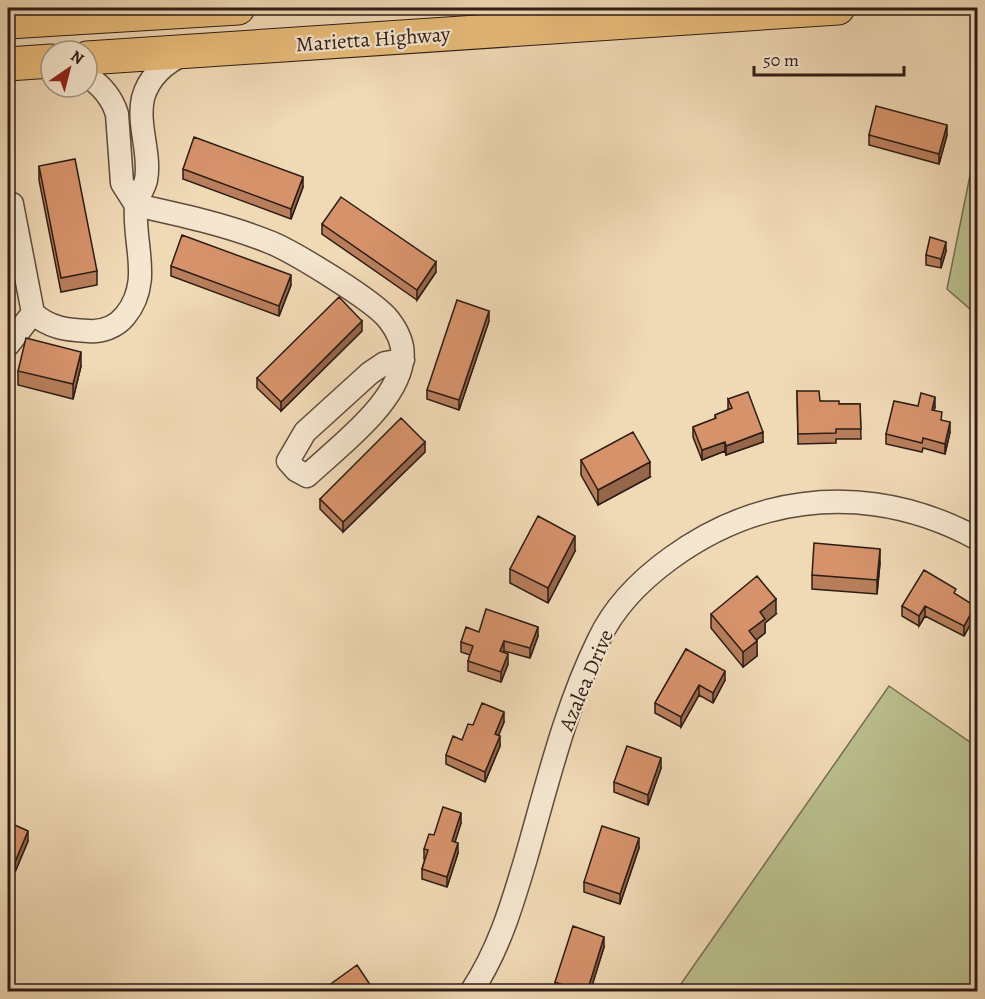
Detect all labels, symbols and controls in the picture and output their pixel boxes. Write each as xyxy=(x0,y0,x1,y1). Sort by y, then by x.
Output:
street label: Marietta Highway xyxy=(295,20,452,58)
north arrow xyxy=(39,39,99,99)
scale bar xyxy=(754,39,904,77)
text: N xyxy=(66,45,88,70)
text: 50 m xyxy=(763,48,799,72)
street label: Azalea Drive xyxy=(552,625,620,736)

